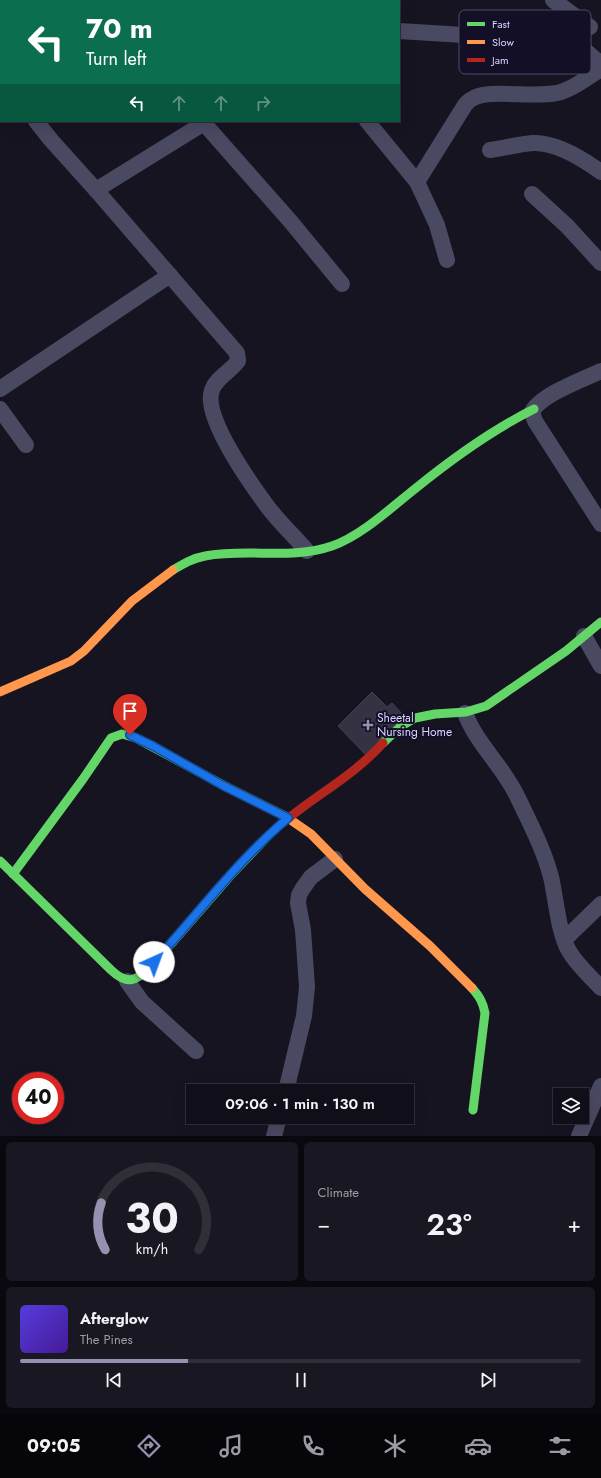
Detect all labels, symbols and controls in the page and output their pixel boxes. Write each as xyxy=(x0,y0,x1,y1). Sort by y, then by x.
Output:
text: 70 m xyxy=(86,8,153,49)
legend xyxy=(459,10,591,74)
icon: left xyxy=(20,16,72,68)
text: Fast xyxy=(492,16,510,32)
text: Slow xyxy=(492,34,514,50)
text: Turn left xyxy=(86,46,146,72)
text: Jam xyxy=(490,52,509,68)
icon: left xyxy=(126,92,148,114)
icon: ahead xyxy=(168,92,190,114)
icon: ahead xyxy=(210,92,232,114)
icon: right xyxy=(252,92,274,114)
pin xyxy=(113,694,147,735)
icon: arrive xyxy=(119,700,141,722)
place label: Sheetal Nursing Home xyxy=(377,709,452,741)
marker: Sheetal Nursing Home xyxy=(362,719,374,731)
position arrow xyxy=(133,941,175,983)
speed limit sign: 40 xyxy=(12,1072,64,1124)
map controls xyxy=(553,1088,589,1124)
button: layers xyxy=(553,1088,589,1124)
text: 09:06 · 1 min · 130 m xyxy=(225,1093,375,1115)
text: Climate xyxy=(318,1183,359,1202)
text: 30 xyxy=(125,1187,178,1248)
text: 23° xyxy=(426,1203,472,1246)
text: − xyxy=(318,1208,330,1240)
text: + xyxy=(567,1208,581,1240)
text: km/h xyxy=(136,1238,168,1258)
text: Afterglow xyxy=(80,1308,149,1330)
text: The Pines xyxy=(80,1330,133,1349)
icon: previous xyxy=(103,1369,125,1391)
icon: pause xyxy=(290,1369,312,1391)
icon: next xyxy=(477,1369,499,1391)
icon: directions xyxy=(135,1432,163,1460)
icon: music xyxy=(217,1432,245,1460)
icon: phone xyxy=(299,1432,327,1460)
icon: climate xyxy=(381,1432,409,1460)
icon: car xyxy=(464,1432,492,1460)
icon: filters xyxy=(546,1432,574,1460)
text: 09:05 xyxy=(27,1433,80,1459)

